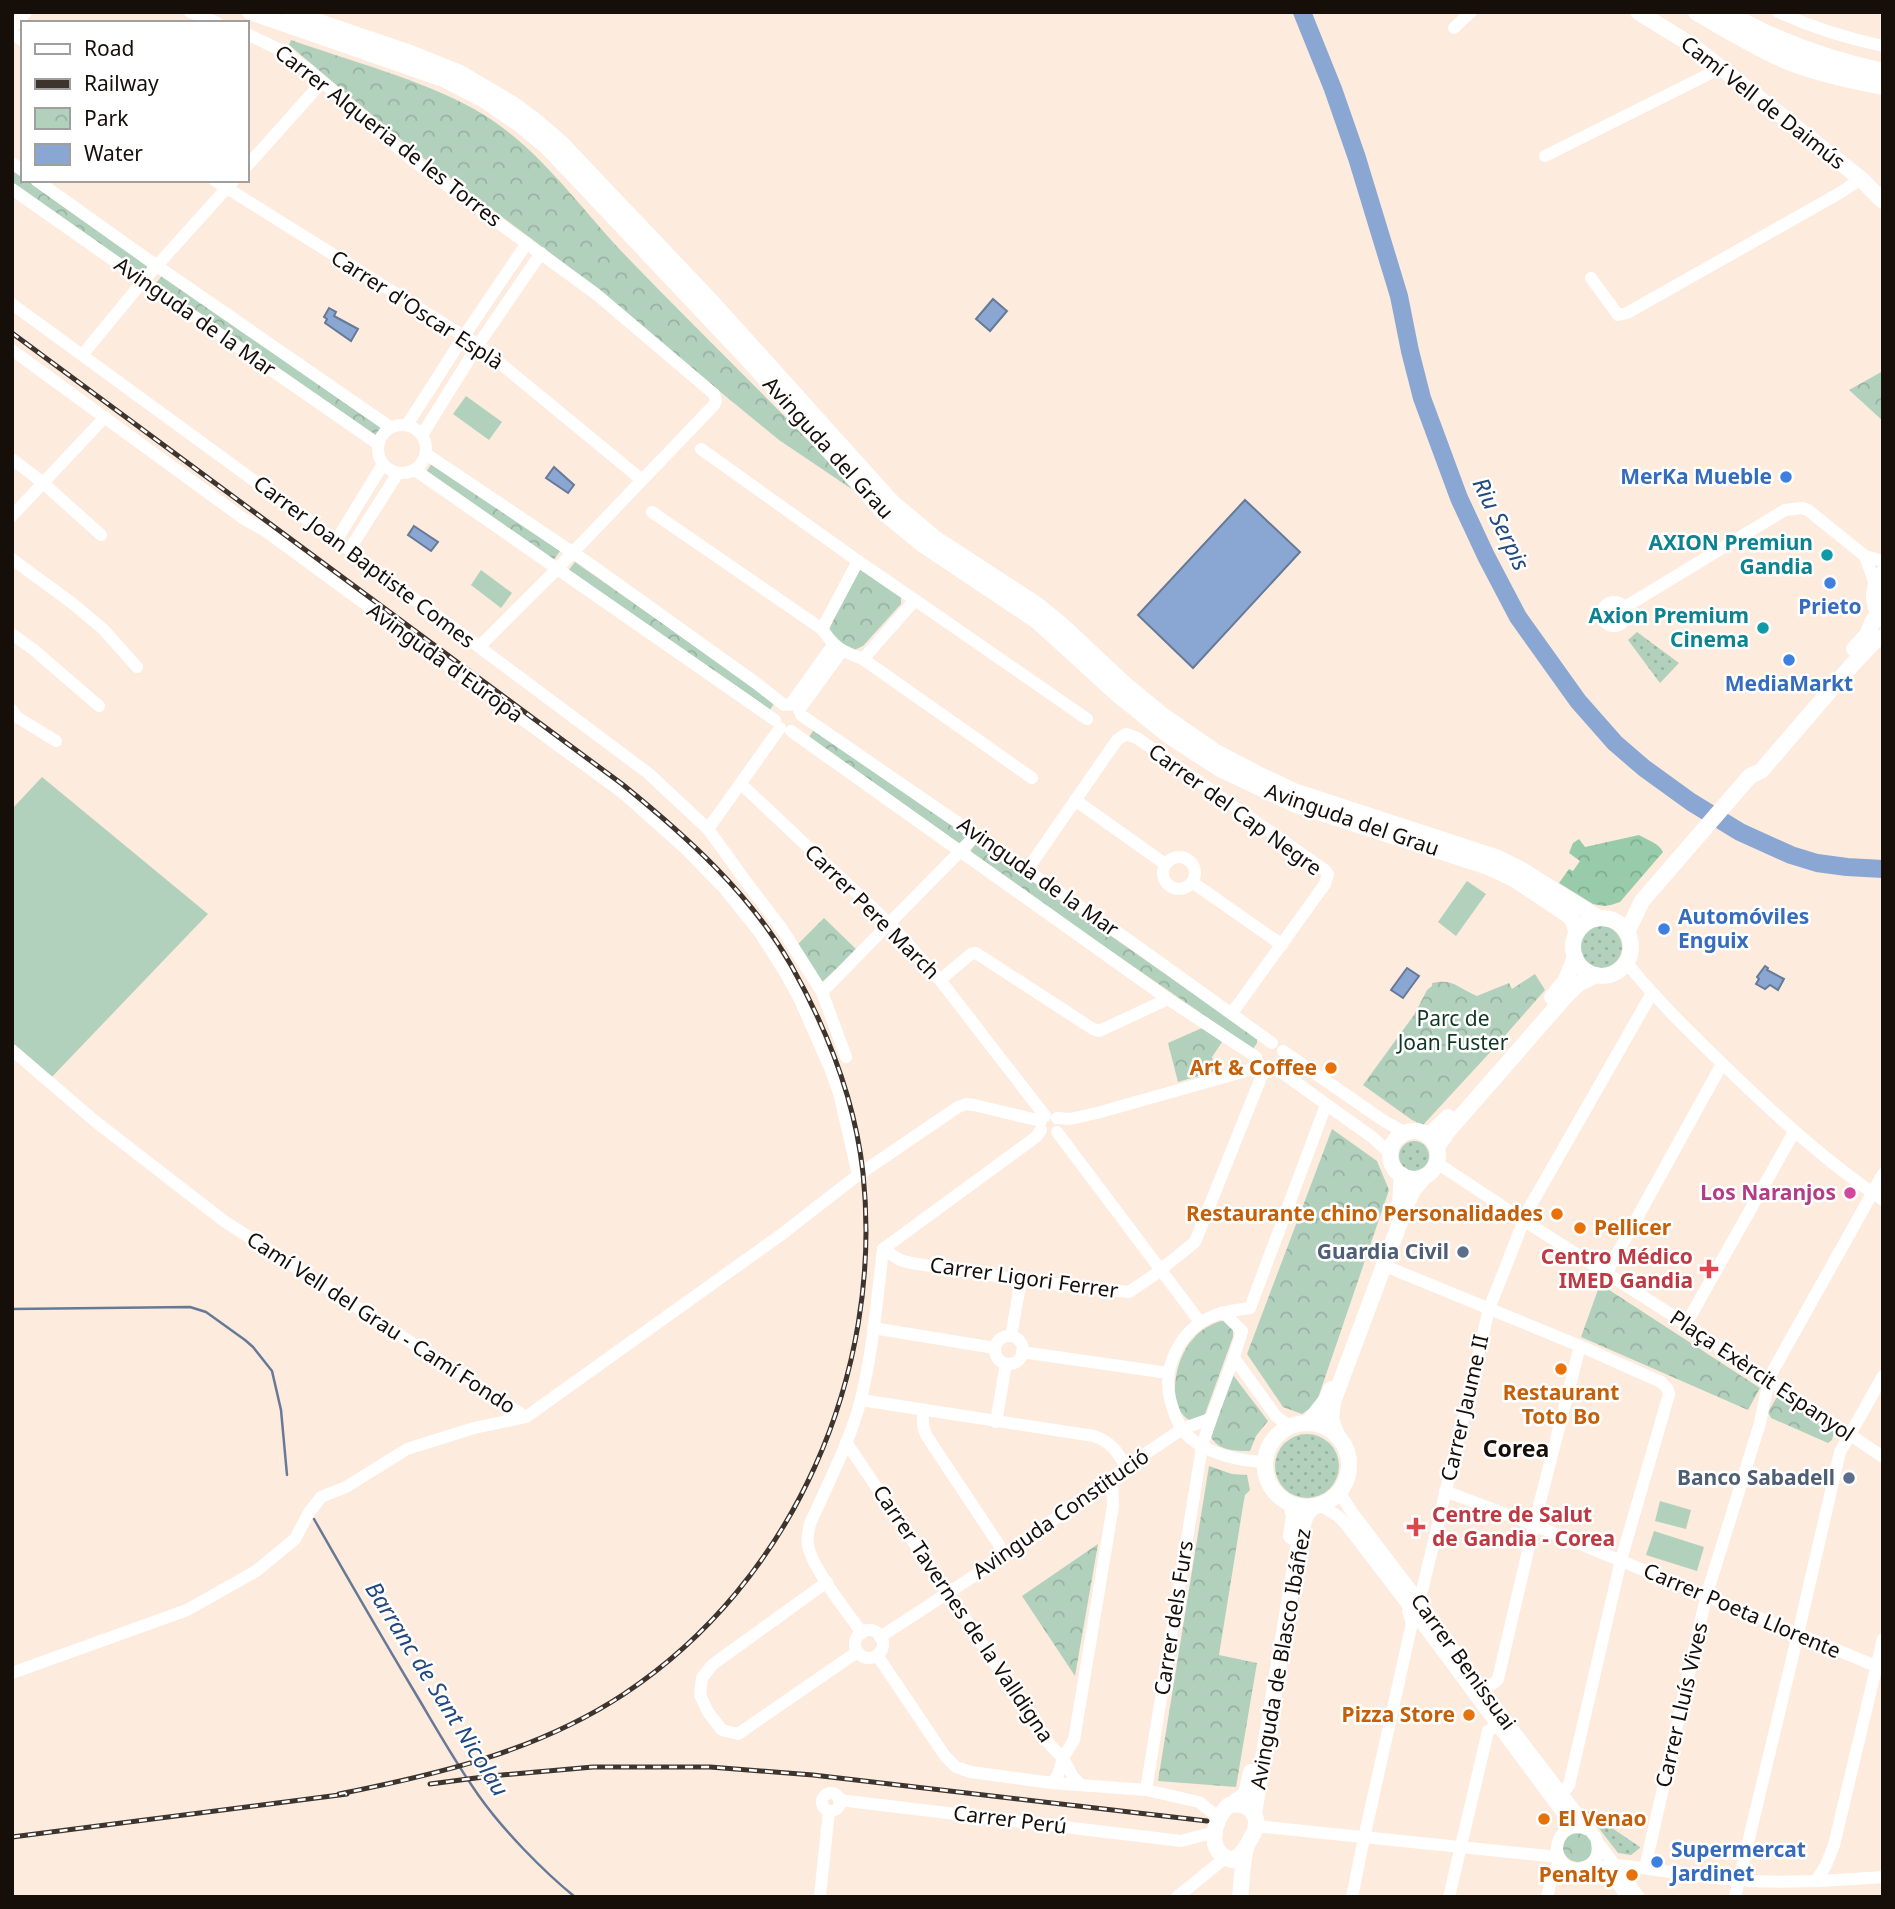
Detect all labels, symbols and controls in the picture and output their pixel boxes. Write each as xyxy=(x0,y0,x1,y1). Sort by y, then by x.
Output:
legend xyxy=(21,21,248,182)
street label: Camí Vell de Daimús xyxy=(1676,29,1852,175)
text: Road xyxy=(84,34,134,62)
street label: Carrer Alqueria de les Torres xyxy=(269,38,508,233)
text: Railway xyxy=(84,69,159,97)
text: Park xyxy=(84,104,129,132)
text: Water xyxy=(84,139,143,167)
street label: Carrer d'Oscar Esplà xyxy=(326,243,509,375)
street label: Avinguda de la Mar xyxy=(109,250,282,383)
street label: Avinguda del Grau xyxy=(757,370,900,524)
place label: MerKa Mueble xyxy=(1620,462,1772,490)
street label: Carrer Joan Baptiste Comes xyxy=(248,469,481,654)
marker: MerKa Mueble xyxy=(1778,469,1794,485)
water label: Riu Serpis xyxy=(1466,472,1538,576)
place label: AXION Premiun Gandia xyxy=(1648,528,1813,580)
marker: AXION Premiun Gandia xyxy=(1819,547,1835,563)
marker: Prieto xyxy=(1822,575,1838,591)
place label: Prieto xyxy=(1798,592,1862,620)
street label: Avinguda d'Europa xyxy=(362,596,529,728)
place label: Axion Premium Cinema xyxy=(1588,601,1749,653)
marker: Axion Premium Cinema xyxy=(1755,620,1771,636)
marker: MediaMarkt xyxy=(1781,652,1797,668)
place label: MediaMarkt xyxy=(1725,669,1853,697)
street label: Carrer del Cap Negre xyxy=(1143,737,1328,882)
street label: Avinguda del Grau xyxy=(1262,776,1443,862)
street label: Avinguda de la Mar xyxy=(952,810,1125,943)
street label: Carrer Pere March xyxy=(799,838,946,985)
place label: Automóviles Enguix xyxy=(1678,902,1809,954)
marker: Automóviles Enguix xyxy=(1656,921,1672,937)
park label: Parc de Joan Fuster xyxy=(1396,1004,1509,1056)
place label: Art & Coffee xyxy=(1189,1053,1317,1081)
marker: Art & Coffee xyxy=(1323,1060,1339,1076)
place label: Los Naranjos xyxy=(1700,1178,1836,1206)
marker: Los Naranjos xyxy=(1842,1185,1858,1201)
place label: Restaurante chino Personalidades xyxy=(1186,1199,1543,1227)
marker: Restaurante chino Personalidades xyxy=(1549,1206,1565,1222)
place label: Pellicer xyxy=(1594,1213,1672,1241)
marker: Pellicer xyxy=(1572,1220,1588,1236)
street label: Camí Vell del Grau - Camí Fondo xyxy=(242,1225,521,1420)
place label: Guardia Civil xyxy=(1317,1237,1449,1265)
place label: Centro Médico IMED Gandia xyxy=(1541,1242,1693,1294)
marker: Guardia Civil xyxy=(1455,1244,1471,1260)
street label: Carrer Ligori Ferrer xyxy=(928,1250,1120,1304)
marker: Centro Médico IMED Gandia xyxy=(1699,1259,1719,1279)
street label: Plaça Exèrcit Espanyol xyxy=(1665,1303,1860,1447)
street label: Carrer Jaume II xyxy=(1434,1332,1494,1484)
marker: Restaurant Toto Bo xyxy=(1553,1361,1569,1377)
place label: Restaurant Toto Bo xyxy=(1503,1378,1619,1430)
district label: Corea xyxy=(1483,1432,1549,1464)
street label: Avinguda Constitució xyxy=(967,1442,1154,1585)
place label: Banco Sabadell xyxy=(1677,1463,1835,1491)
marker: Banco Sabadell xyxy=(1841,1470,1857,1486)
street label: Carrer Tavernes de la Valldigna xyxy=(867,1479,1061,1748)
place label: Centre de Salut de Gandia - Corea xyxy=(1432,1500,1615,1552)
marker: Centre de Salut de Gandia - Corea xyxy=(1406,1517,1426,1537)
street label: Avinguda de Blasco Ibáñez xyxy=(1243,1526,1317,1791)
street label: Carrer dels Furs xyxy=(1147,1538,1199,1697)
street label: Carrer Poeta Llorente xyxy=(1639,1556,1845,1664)
water label: Barranc de Sant Nicolau xyxy=(359,1575,517,1802)
street label: Carrer Benissuai xyxy=(1405,1588,1523,1735)
street label: Carrer Lluís Vives xyxy=(1648,1619,1714,1790)
place label: Pizza Store xyxy=(1342,1700,1455,1728)
marker: Pizza Store xyxy=(1461,1707,1477,1723)
street label: Carrer Perú xyxy=(952,1798,1068,1840)
place label: El Venao xyxy=(1558,1804,1647,1832)
marker: El Venao xyxy=(1536,1811,1552,1827)
place label: Supermercat Jardinet xyxy=(1669,1835,1806,1887)
marker: Supermercat Jardinet xyxy=(1649,1854,1665,1870)
place label: Penalty xyxy=(1539,1860,1618,1888)
marker: Penalty xyxy=(1624,1867,1640,1883)

